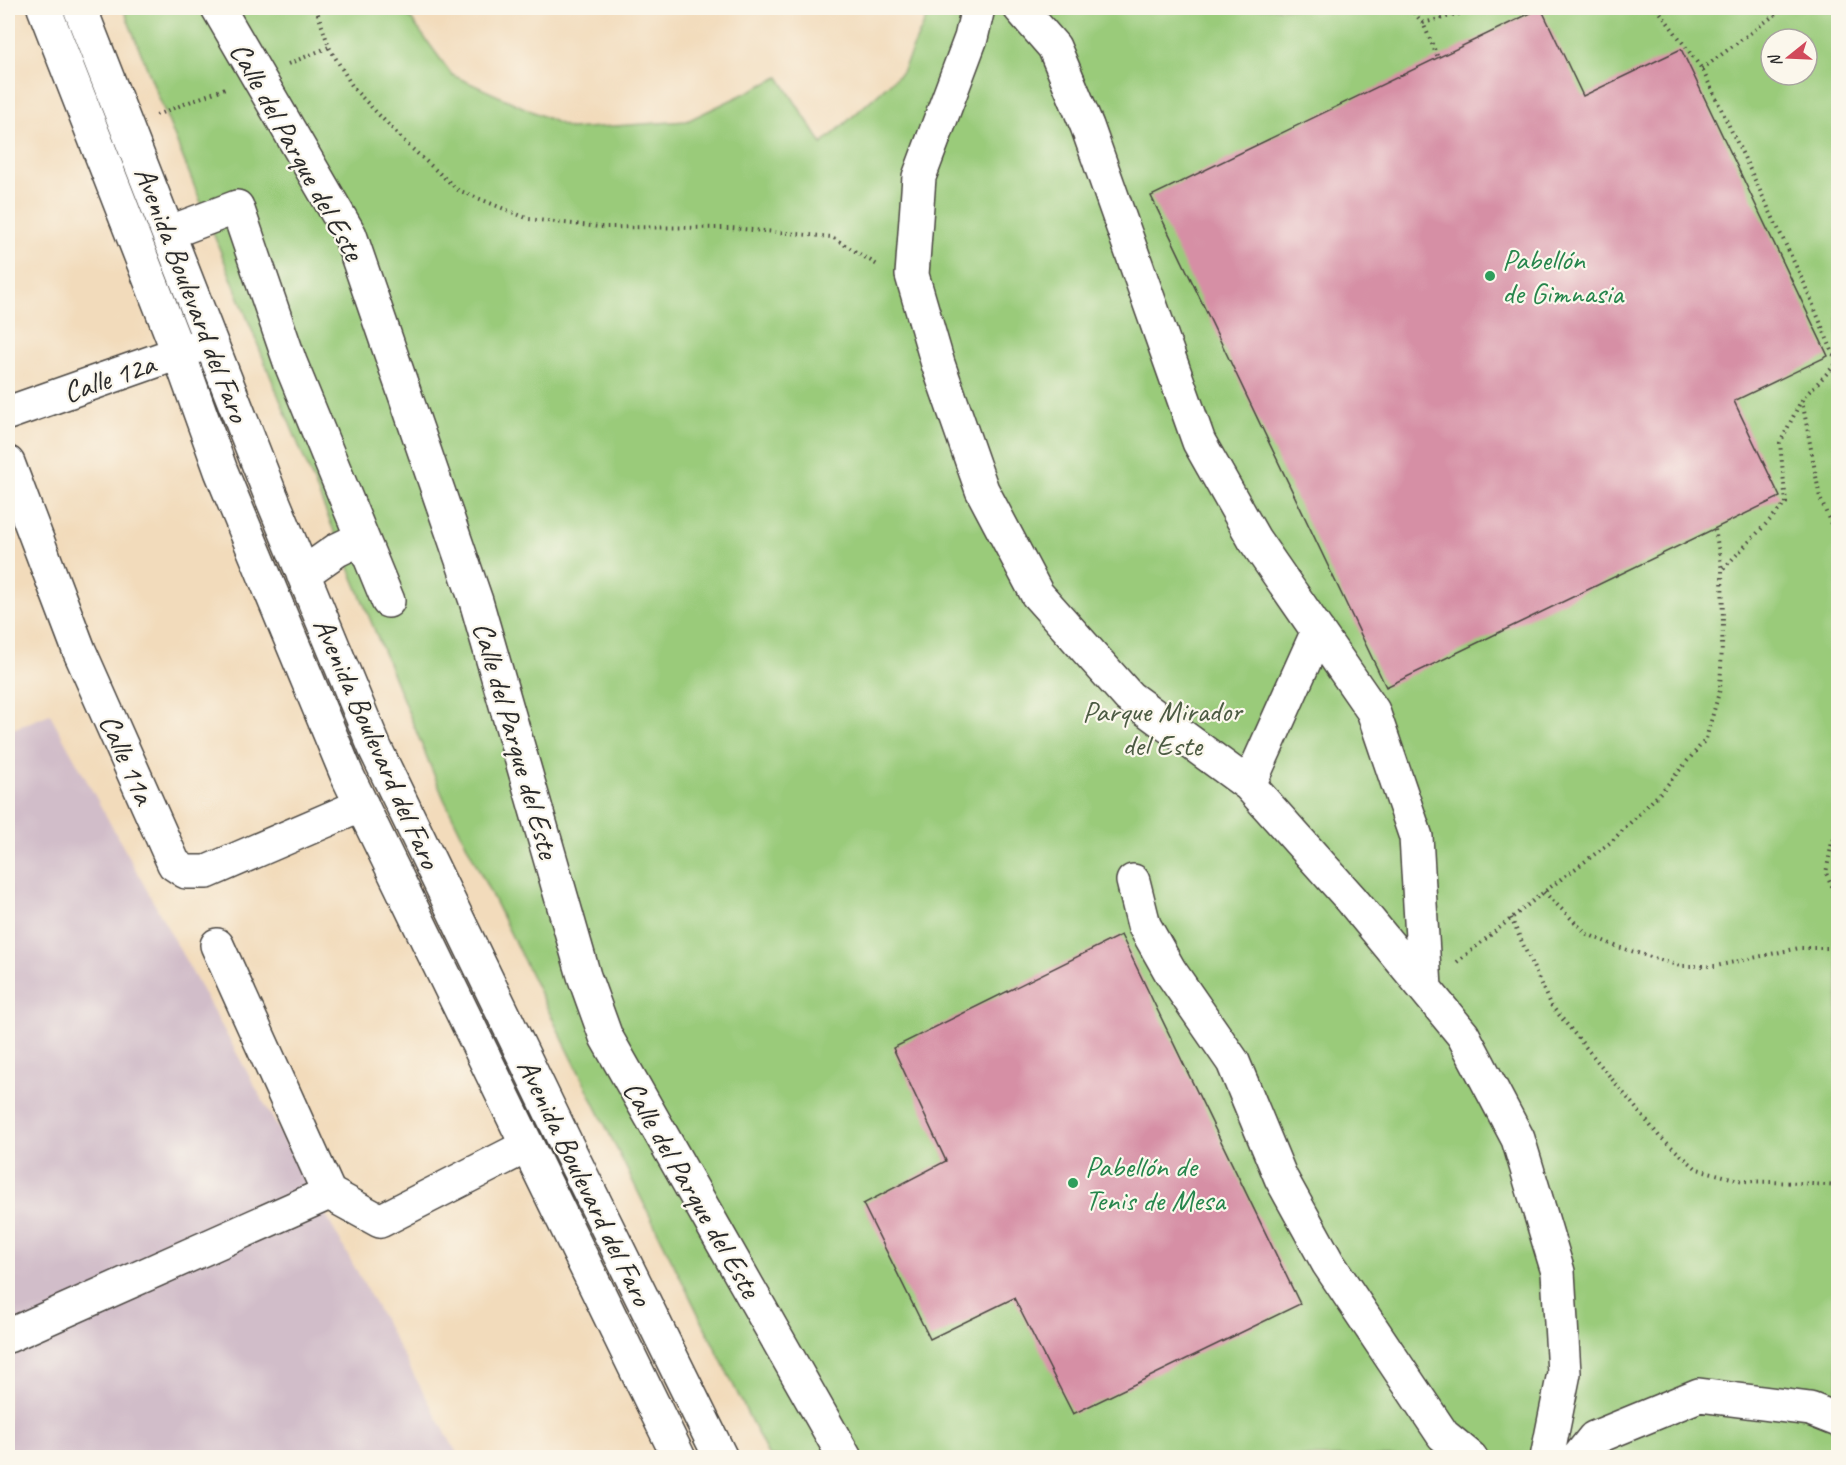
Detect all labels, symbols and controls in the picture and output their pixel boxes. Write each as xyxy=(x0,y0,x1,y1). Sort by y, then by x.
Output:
north arrow xyxy=(1759,27,1819,87)
street label: Calle del Parque del Este xyxy=(221,35,374,269)
text: N xyxy=(1764,51,1787,69)
street label: Avenida Boulevard del Faro xyxy=(126,161,259,428)
place label: Pabellón de Gimnasia xyxy=(1502,240,1625,312)
marker: Pabellón de Gimnasia xyxy=(1483,269,1497,283)
street label: Calle 12a xyxy=(58,344,162,411)
street label: Avenida Boulevard del Faro xyxy=(305,612,450,875)
street label: Calle del Parque del Este xyxy=(464,617,569,865)
park label: Parque Mirador del Este xyxy=(1082,692,1244,764)
street label: Calle 11a xyxy=(90,708,164,812)
street label: Avenida Boulevard del Faro xyxy=(509,1052,662,1313)
street label: Calle del Parque del Este xyxy=(615,1074,771,1306)
place label: Pabellón de Tenis de Mesa xyxy=(1085,1147,1227,1219)
marker: Pabellón de Tenis de Mesa xyxy=(1066,1176,1080,1190)

